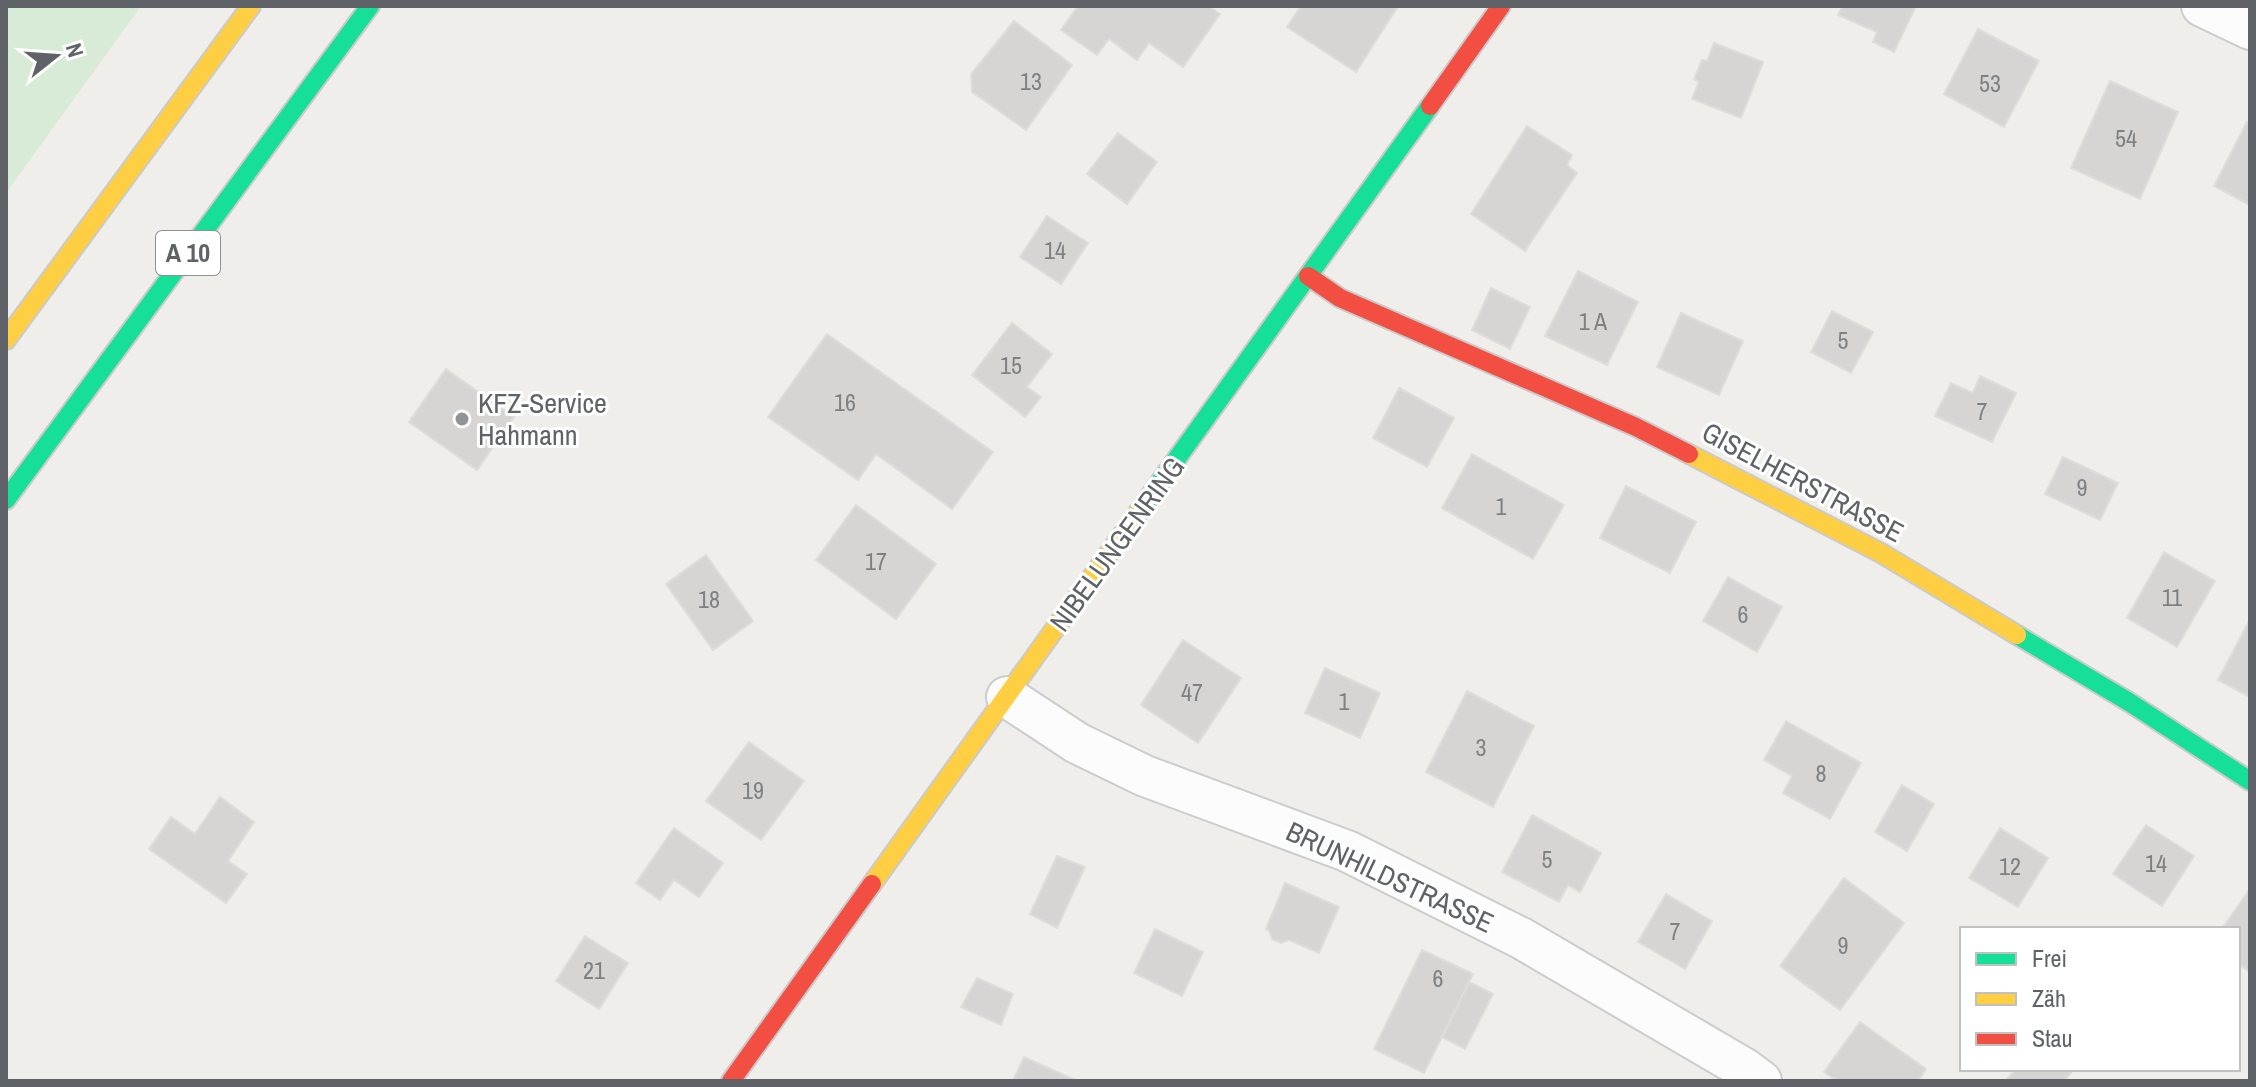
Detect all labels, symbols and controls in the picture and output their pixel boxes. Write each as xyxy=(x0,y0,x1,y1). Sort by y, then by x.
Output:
north arrow xyxy=(16,16,96,96)
text: N xyxy=(59,40,91,61)
house number: 13 xyxy=(1020,65,1042,97)
house number: 53 xyxy=(1979,67,2001,99)
house number: 54 xyxy=(2115,122,2137,154)
road number: A 10 xyxy=(156,231,220,275)
house number: 14 xyxy=(1044,234,1066,266)
house number: 1 A xyxy=(1579,305,1608,337)
house number: 5 xyxy=(1838,324,1849,356)
house number: 15 xyxy=(1000,349,1022,381)
place label: KFZ-Service Hahmann xyxy=(478,384,607,454)
house number: 16 xyxy=(834,386,856,418)
house number: 7 xyxy=(1977,395,1988,427)
marker: KFZ-Service Hahmann xyxy=(453,410,471,428)
street label: GISELHERSTRASSE xyxy=(1695,413,1911,551)
street label: NIBELUNGENRING xyxy=(1041,449,1193,639)
house number: 9 xyxy=(2077,471,2087,503)
house number: 1 xyxy=(1496,490,1507,522)
house number: 17 xyxy=(865,545,887,577)
house number: 11 xyxy=(2162,581,2182,613)
house number: 18 xyxy=(698,583,720,615)
house number: 6 xyxy=(1738,598,1748,630)
house number: 47 xyxy=(1181,676,1203,708)
house number: 1 xyxy=(1339,685,1350,717)
house number: 3 xyxy=(1476,731,1486,763)
house number: 8 xyxy=(1816,757,1826,789)
house number: 19 xyxy=(742,774,764,806)
street label: BRUNHILDSTRASSE xyxy=(1280,812,1500,942)
house number: 5 xyxy=(1542,843,1553,875)
house number: 14 xyxy=(2145,847,2167,879)
house number: 12 xyxy=(1999,850,2021,882)
house number: 7 xyxy=(1670,915,1681,947)
legend xyxy=(1960,927,2240,1071)
house number: 9 xyxy=(1838,929,1848,961)
text: Frei xyxy=(2032,942,2067,974)
house number: 21 xyxy=(583,954,605,986)
house number: 6 xyxy=(1433,962,1443,994)
text: Zäh xyxy=(2032,982,2066,1014)
text: Stau xyxy=(2032,1022,2073,1054)

